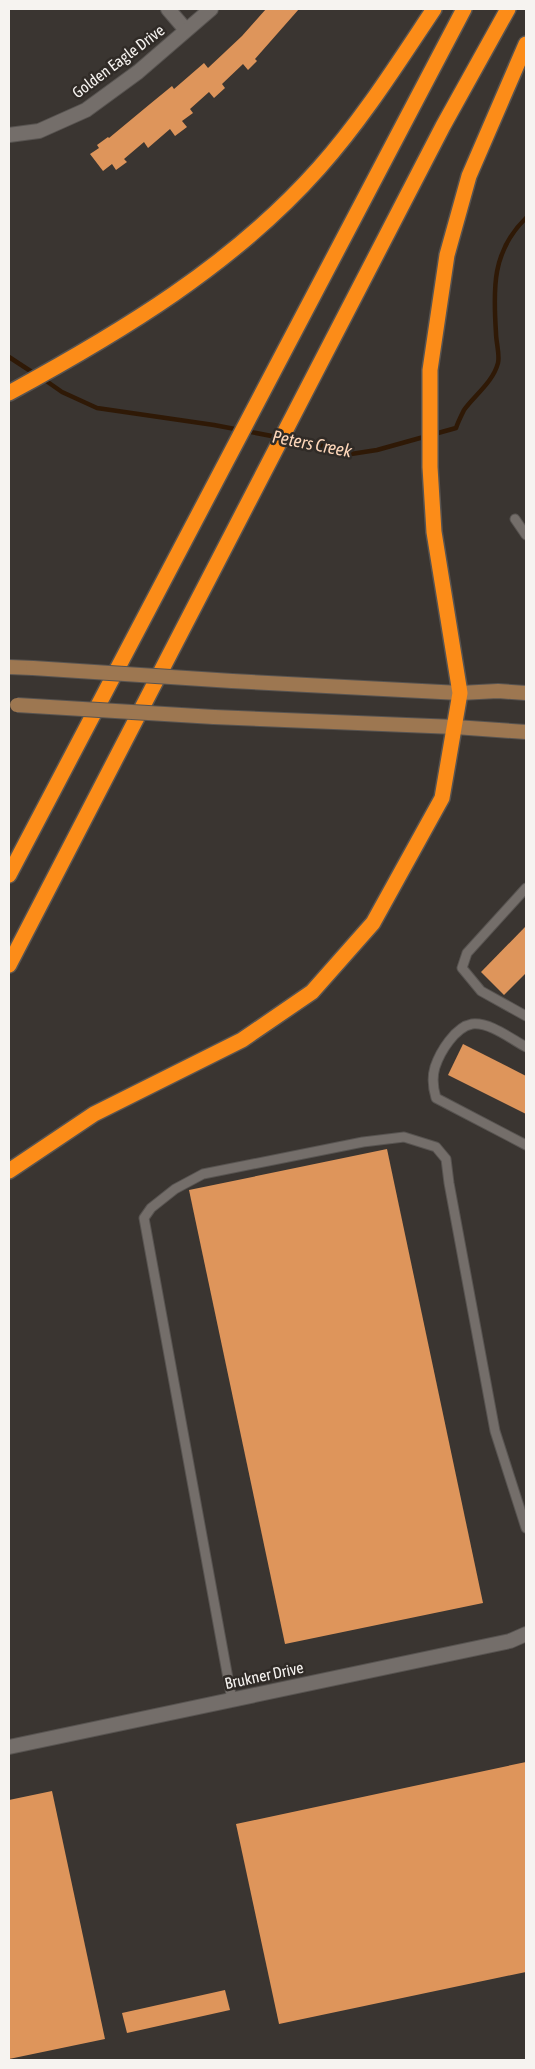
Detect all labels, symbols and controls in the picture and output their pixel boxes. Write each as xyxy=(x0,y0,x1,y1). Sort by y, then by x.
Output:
street label: Golden Eagle Drive xyxy=(68,21,168,102)
water label: Peters Creek xyxy=(270,425,355,462)
street label: Brukner Drive xyxy=(223,1658,305,1692)

